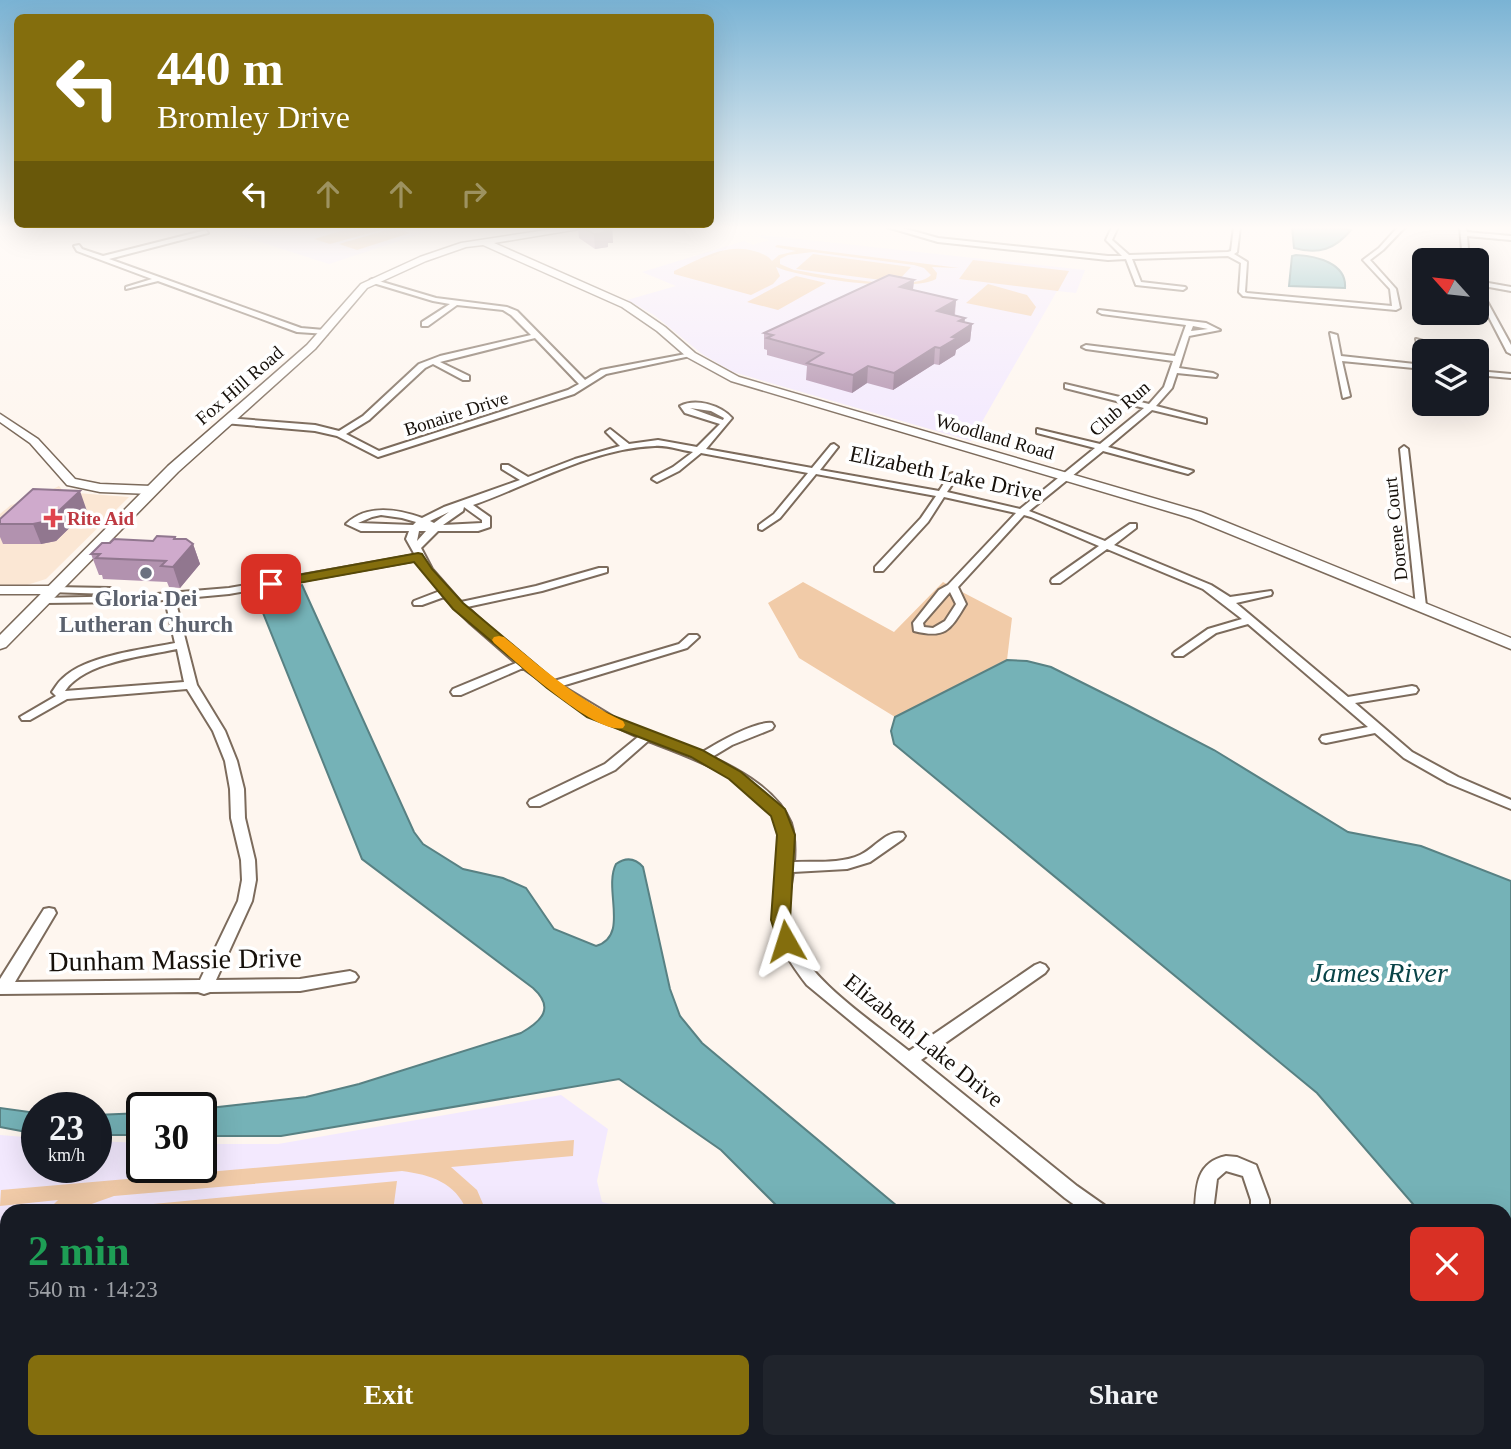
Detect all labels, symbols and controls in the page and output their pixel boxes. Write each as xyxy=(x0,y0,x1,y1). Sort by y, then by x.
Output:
text: 440 m xyxy=(157,41,284,96)
icon: left xyxy=(42,42,133,133)
text: Bromley Drive xyxy=(157,99,350,135)
icon: left xyxy=(236,175,274,213)
icon: ahead xyxy=(309,175,347,213)
icon: ahead xyxy=(382,175,420,213)
icon: right xyxy=(455,175,493,213)
north arrow xyxy=(1412,248,1489,326)
map controls xyxy=(1412,248,1489,416)
button: layers xyxy=(1412,339,1489,416)
street label: Fox Hill Road xyxy=(191,341,288,429)
street label: Club Run xyxy=(1085,376,1154,440)
street label: Bonaire Drive xyxy=(401,387,511,440)
street label: Woodland Road xyxy=(933,410,1057,464)
street label: Elizabeth Lake Drive xyxy=(847,441,1045,506)
street label: Dorene Court xyxy=(1380,475,1411,582)
place label: Rite Aid xyxy=(67,508,134,529)
marker: Rite Aid xyxy=(45,510,61,526)
pin xyxy=(241,554,301,614)
marker: Gloria Dei Lutheran Church xyxy=(138,565,154,581)
icon: arrive xyxy=(252,565,290,603)
place label: Gloria Dei Lutheran Church xyxy=(59,586,233,637)
position arrow xyxy=(749,904,823,978)
street label: Dunham Massie Drive xyxy=(48,942,302,977)
water label: James River xyxy=(1310,957,1448,988)
street label: Elizabeth Lake Drive xyxy=(839,969,1008,1112)
speed limit sign: 30 xyxy=(126,1092,217,1183)
text: 23 xyxy=(49,1109,84,1148)
text: km/h xyxy=(48,1145,85,1165)
button: close xyxy=(1410,1227,1484,1301)
text: 2 min xyxy=(28,1228,130,1274)
text: 540 m · 14:23 xyxy=(28,1277,158,1302)
button: Exit xyxy=(28,1355,749,1435)
button: Share xyxy=(763,1355,1484,1435)

